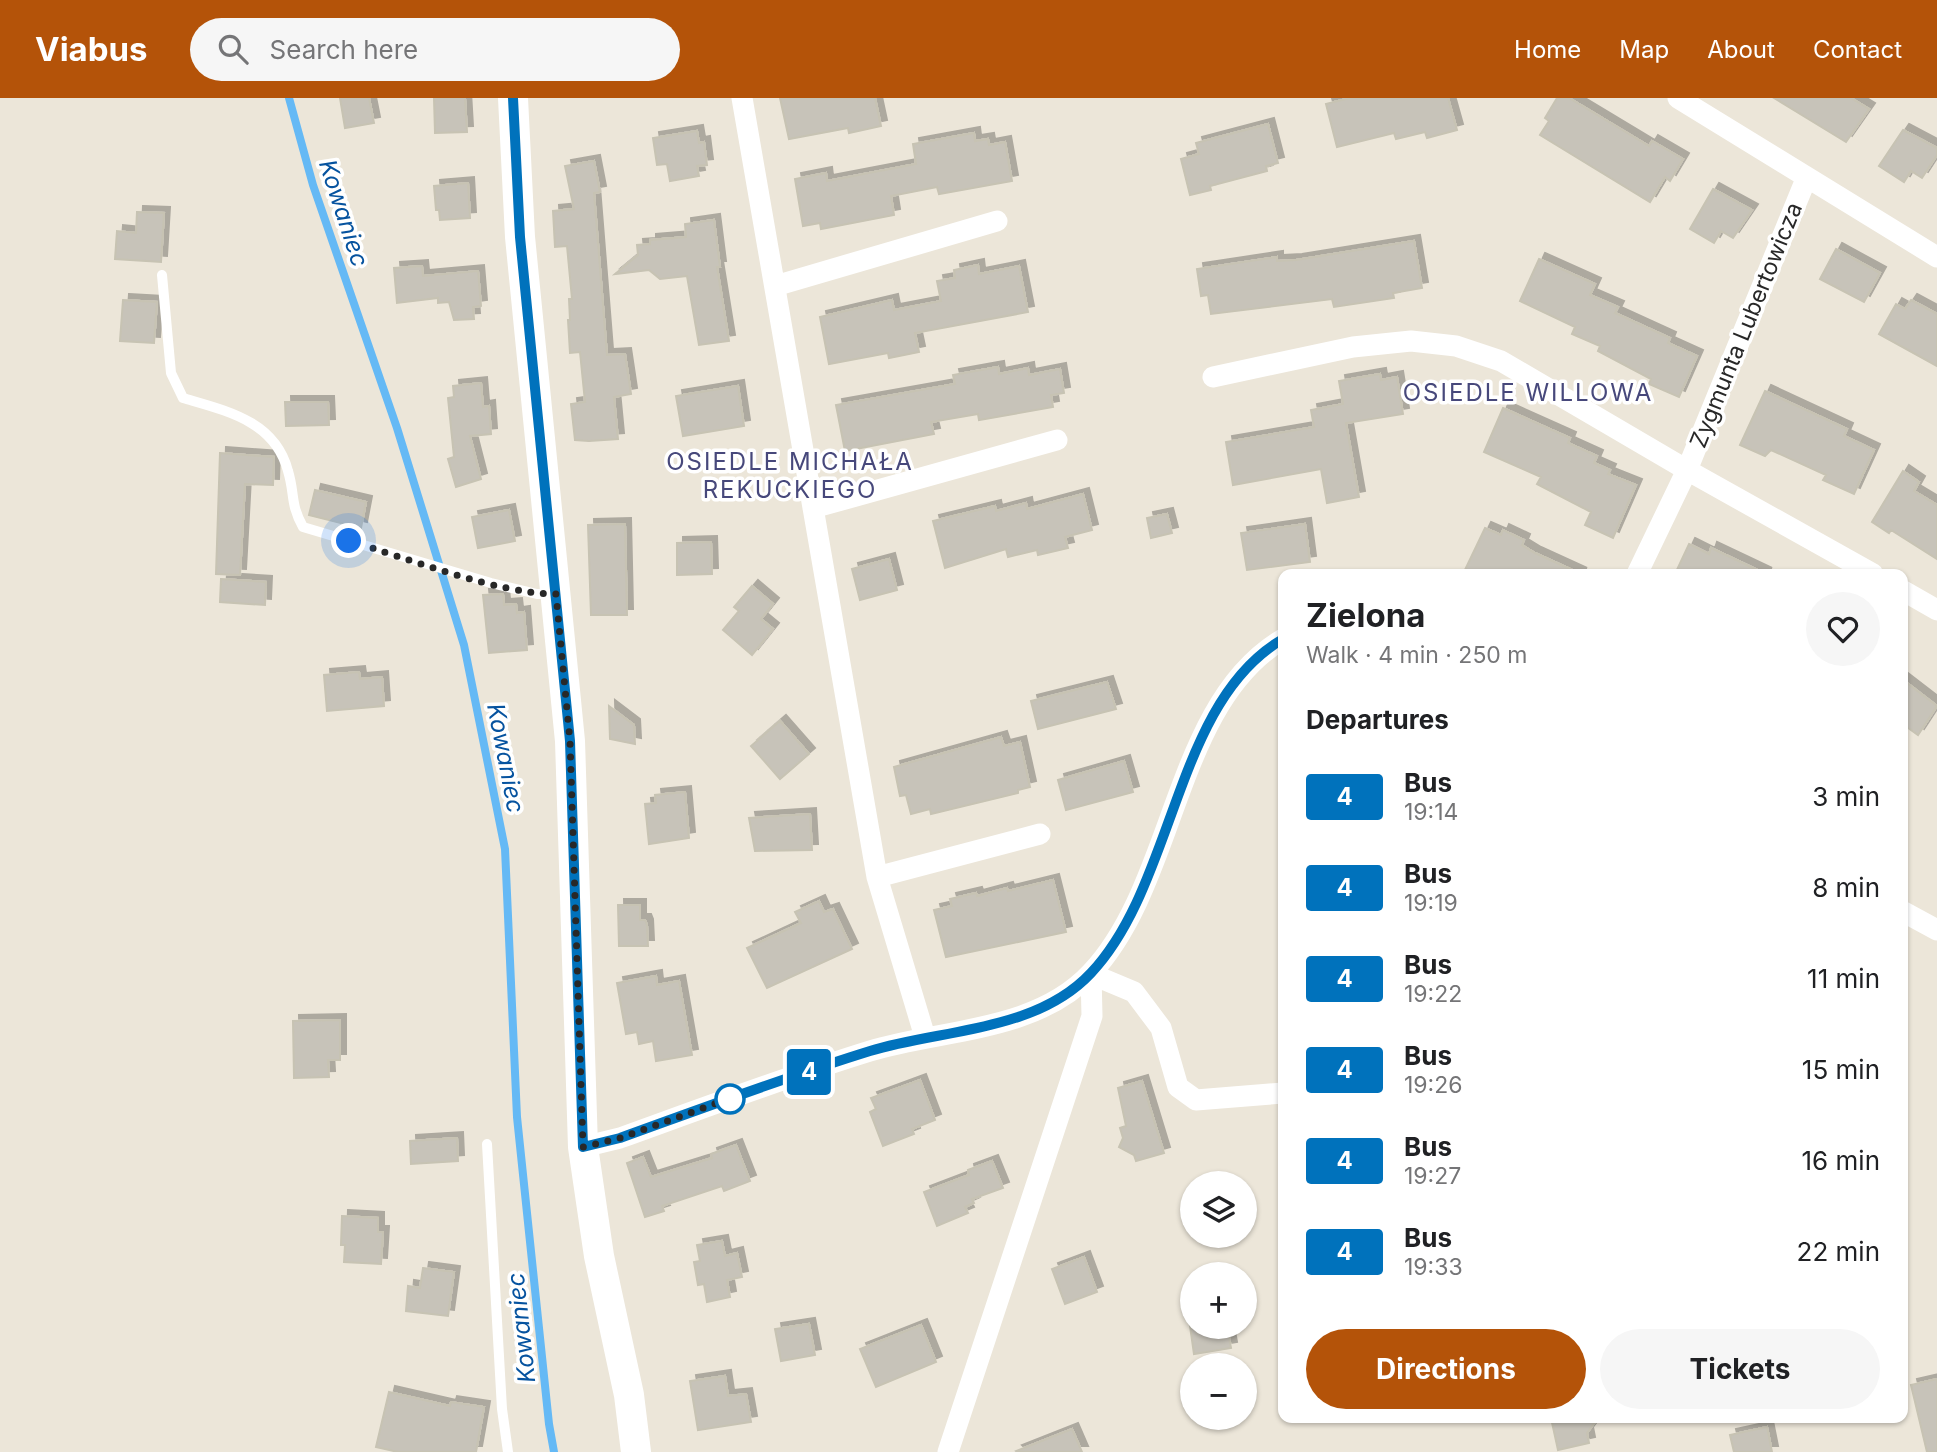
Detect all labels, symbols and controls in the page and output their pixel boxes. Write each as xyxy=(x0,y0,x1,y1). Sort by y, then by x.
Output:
search box xyxy=(190,18,680,81)
text: Viabus xyxy=(35,29,148,69)
icon: search xyxy=(214,30,252,68)
text: Search here xyxy=(270,34,418,65)
text: Home xyxy=(1514,35,1581,64)
text: Map xyxy=(1619,35,1669,64)
text: About xyxy=(1707,35,1775,64)
text: Contact xyxy=(1813,35,1902,64)
water label: Kowaniec xyxy=(313,156,375,270)
street label: Zygmunta Lubertowicza xyxy=(1684,198,1808,452)
district label: OSIEDLE WILLOWA xyxy=(1403,378,1653,407)
district label: OSIEDLE MICHAŁA REKUCKIEGO xyxy=(666,447,914,504)
your location xyxy=(331,523,366,558)
button: heart xyxy=(1806,592,1880,666)
text: Zielona xyxy=(1306,595,1425,635)
text: Walk · 4 min · 250 m xyxy=(1306,641,1528,669)
water label: Kowaniec xyxy=(481,701,531,815)
text: Departures xyxy=(1306,704,1449,735)
text: Bus xyxy=(1404,767,1452,798)
text: 3 min xyxy=(1812,781,1880,812)
text: 4 xyxy=(1336,782,1353,811)
text: 19:14 xyxy=(1404,798,1458,826)
text: Bus xyxy=(1404,858,1452,889)
text: 8 min xyxy=(1812,872,1880,903)
text: 4 xyxy=(1336,873,1353,902)
text: 19:19 xyxy=(1404,889,1458,917)
text: Bus xyxy=(1404,949,1452,980)
text: 11 min xyxy=(1807,963,1880,994)
text: 4 xyxy=(1336,964,1353,993)
text: 19:22 xyxy=(1404,980,1462,1008)
text: Bus xyxy=(1404,1040,1452,1071)
line badge: 4 xyxy=(786,1049,832,1095)
text: 15 min xyxy=(1802,1054,1880,1085)
text: 4 xyxy=(1336,1055,1353,1084)
text: 4 xyxy=(801,1057,817,1086)
text: 19:26 xyxy=(1404,1071,1463,1099)
unlabelled marker xyxy=(715,1084,745,1114)
text: Bus xyxy=(1404,1131,1452,1162)
text: 16 min xyxy=(1802,1145,1880,1176)
text: 4 xyxy=(1336,1146,1353,1175)
text: 19:27 xyxy=(1404,1162,1461,1190)
map controls xyxy=(1180,1171,1257,1430)
button: layers xyxy=(1180,1171,1257,1248)
text: Bus xyxy=(1404,1222,1452,1253)
text: 22 min xyxy=(1797,1236,1880,1267)
text: 4 xyxy=(1336,1237,1353,1266)
text: 19:33 xyxy=(1404,1253,1463,1281)
button: + xyxy=(1180,1262,1257,1339)
water label: Kowaniec xyxy=(501,1271,541,1385)
button: Directions xyxy=(1306,1329,1586,1409)
button: Tickets xyxy=(1600,1329,1880,1409)
button: − xyxy=(1180,1353,1257,1430)

